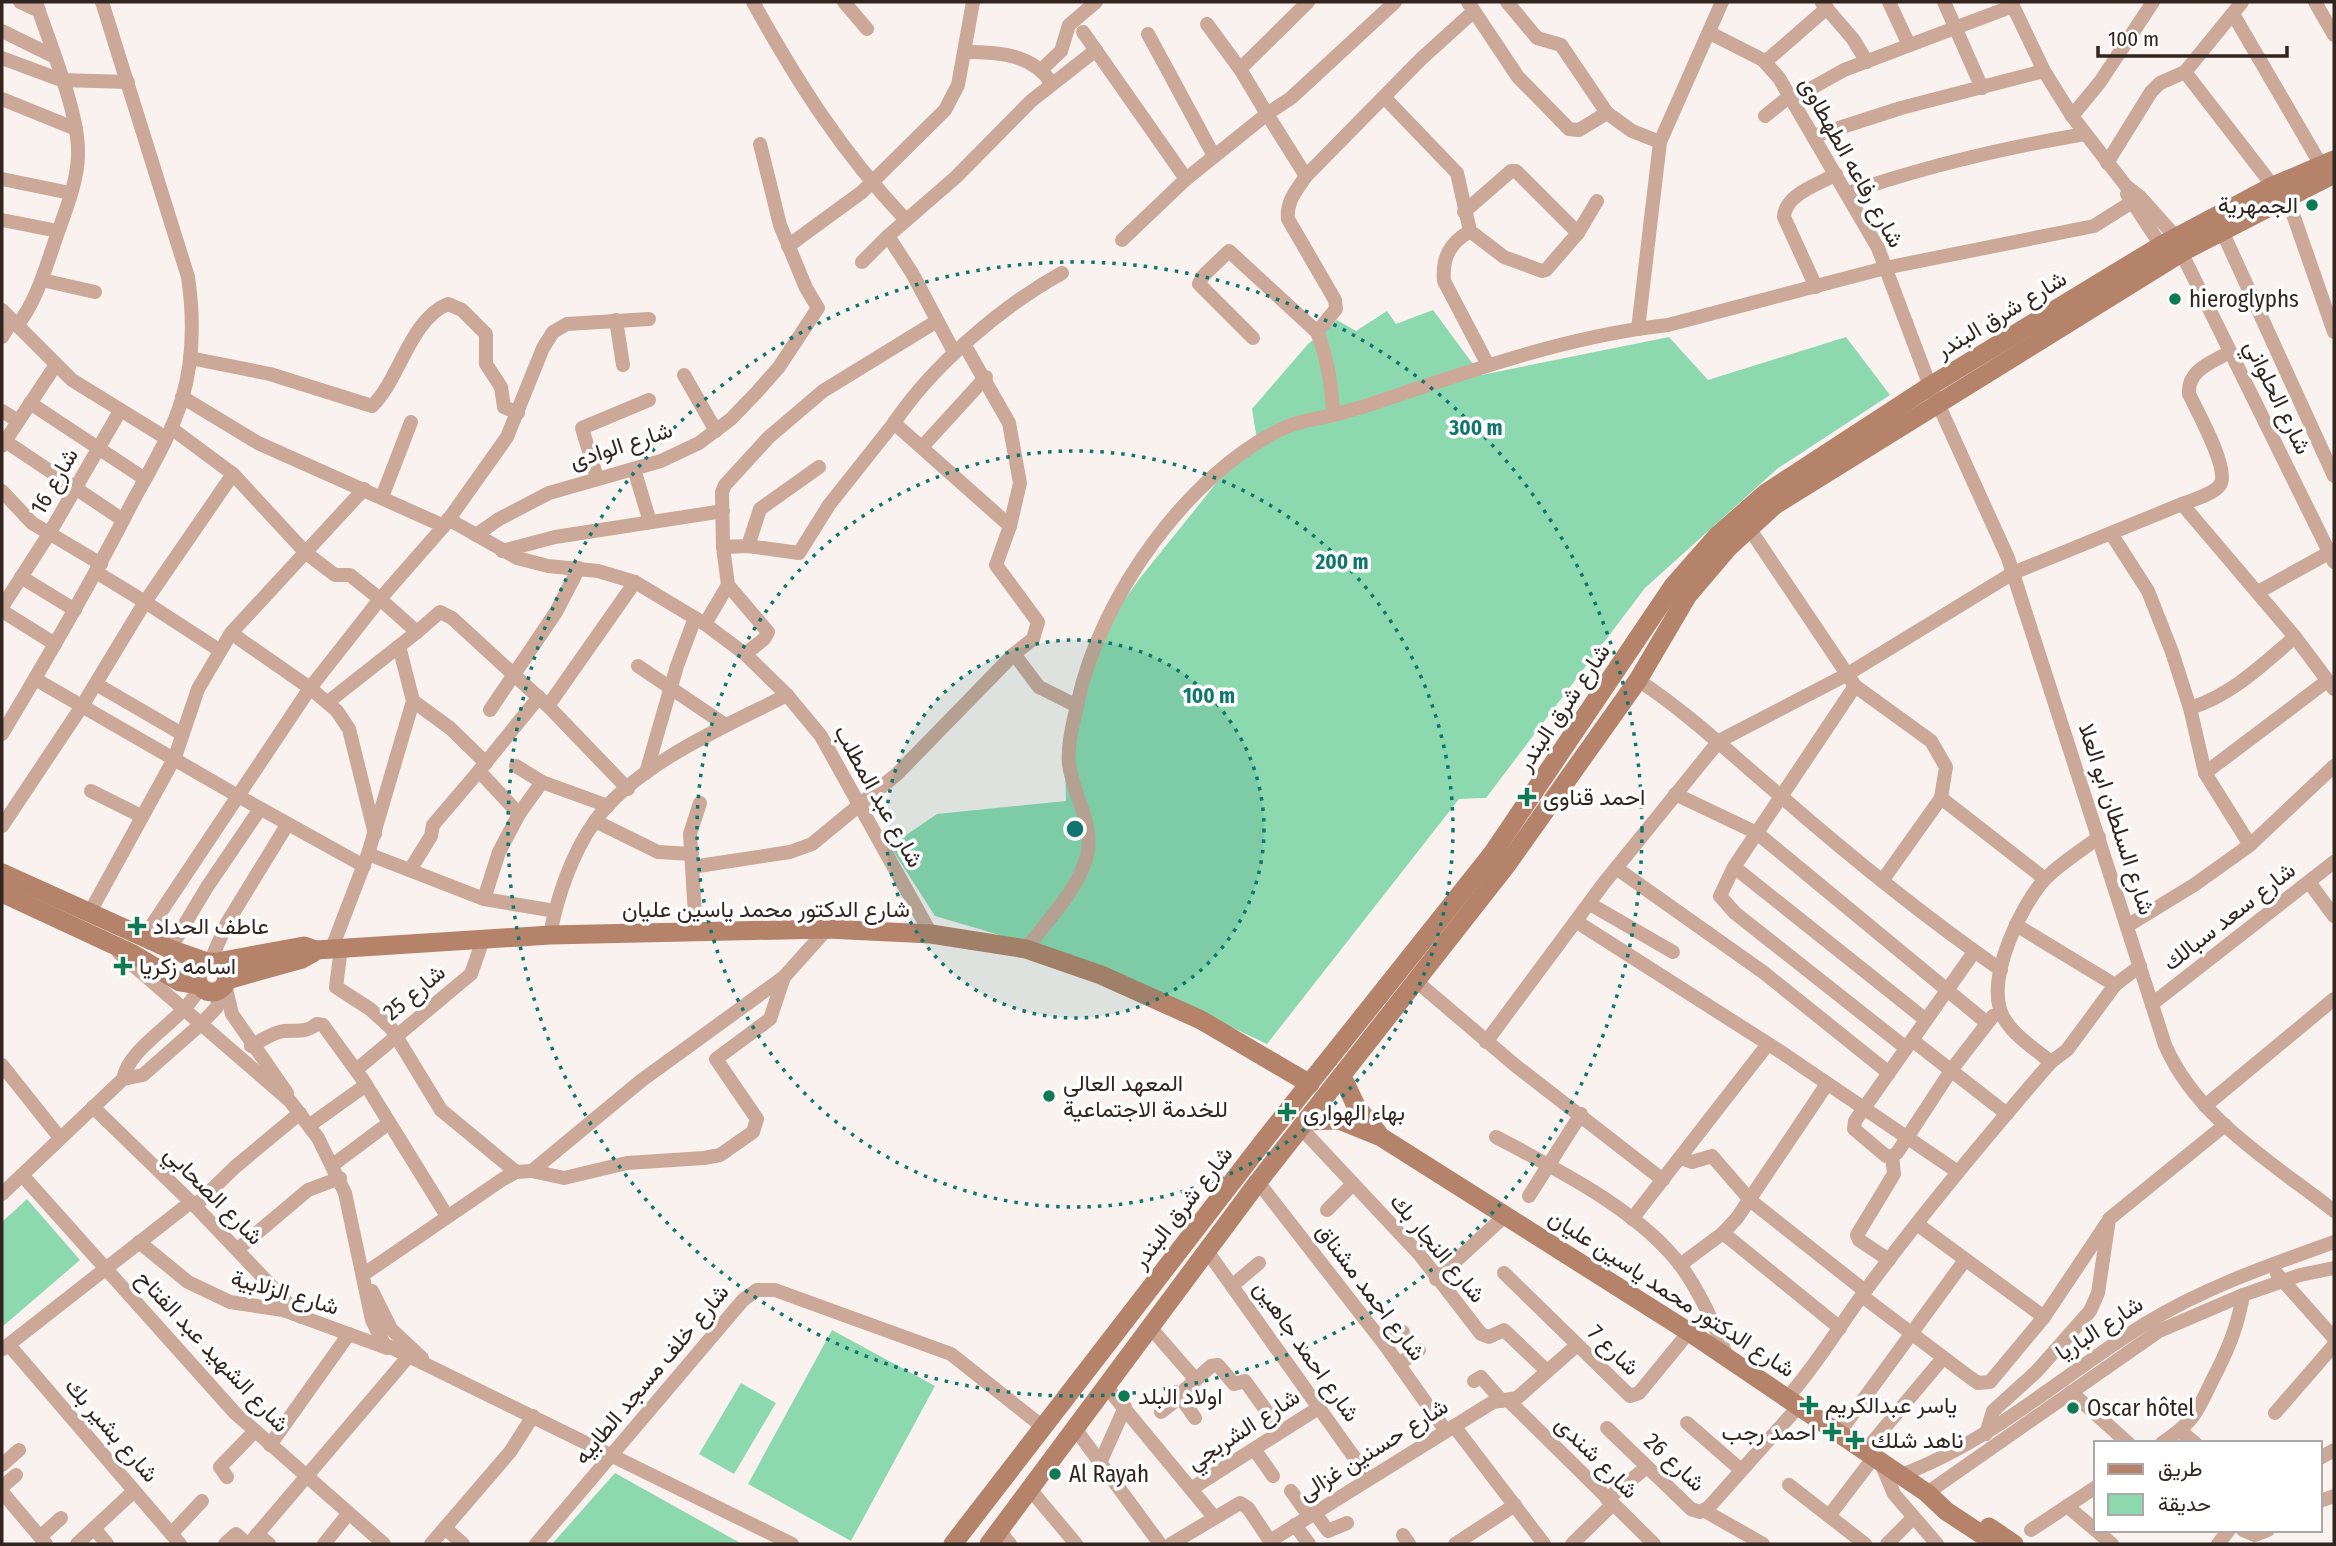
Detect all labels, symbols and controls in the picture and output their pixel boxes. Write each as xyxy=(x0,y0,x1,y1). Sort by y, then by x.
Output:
scale bar xyxy=(2098,14,2287,58)
text: 100 m xyxy=(2108,26,2159,52)
street label: شارع رفاعه الطهطاوى xyxy=(1792,72,1910,253)
place label: الجمهرية xyxy=(2218,191,2298,220)
marker: الجمهرية xyxy=(2304,197,2320,213)
street label: شارع شرق البندر xyxy=(1930,264,2072,366)
place label: hieroglyphs xyxy=(2189,285,2299,313)
marker: hieroglyphs xyxy=(2167,291,2183,307)
street label: شارع الحلواني xyxy=(2234,335,2318,461)
street label: شارع الوادى xyxy=(566,415,677,477)
text: 300 m xyxy=(1448,415,1503,441)
street label: شارع 16 xyxy=(24,443,86,520)
text: 200 m xyxy=(1314,549,1369,575)
street label: شارع شرق البندر xyxy=(1510,638,1617,778)
text: 100 m xyxy=(1183,683,1235,709)
street label: شارع عبد المطلب xyxy=(827,720,930,873)
street label: شارع السلطان ابو العلا xyxy=(2071,720,2161,919)
place label: احمد قناوى xyxy=(1543,783,1645,811)
marker: احمد قناوى xyxy=(1517,787,1537,807)
centre of rings xyxy=(1063,817,1087,841)
street label: شارع سعد سبالك xyxy=(2157,856,2302,978)
street label: شارع الدكتور محمد ياسين عليان xyxy=(622,895,910,925)
place label: عاطف الحداد xyxy=(153,912,269,940)
marker: عاطف الحداد xyxy=(127,916,147,936)
place label: اسامه زكريا xyxy=(139,952,236,981)
marker: اسامه زكريا xyxy=(113,956,133,976)
street label: شارع 25 xyxy=(377,958,452,1028)
place label: المعهد العالى للخدمة الاجتماعية xyxy=(1063,1069,1228,1123)
marker: المعهد العالى للخدمة الاجتماعية xyxy=(1041,1088,1057,1104)
place label: بهاء الهوارى xyxy=(1303,1098,1405,1127)
marker: بهاء الهوارى xyxy=(1277,1102,1297,1122)
street label: شارع الصحابي xyxy=(155,1140,269,1254)
street label: شارع شرق البندر xyxy=(1125,1140,1240,1276)
street label: شارع النجار بك xyxy=(1383,1188,1492,1310)
street label: شارع الدكتور محمد ياسين عليان xyxy=(1543,1203,1800,1385)
street label: شارع احمد مشناق xyxy=(1309,1218,1432,1367)
street label: شارع الزلابية xyxy=(227,1263,342,1323)
street label: شارع الشهيد عبد الفتاح xyxy=(129,1264,295,1439)
street label: شارع احمد جاهين xyxy=(1246,1275,1366,1428)
street label: شارع خلف مسجد الطابيه xyxy=(567,1278,736,1471)
street label: شارع الباريا xyxy=(2050,1289,2149,1368)
street label: شارع 7 xyxy=(1581,1319,1646,1383)
street label: شارع بشير بك xyxy=(58,1372,165,1489)
place label: اولاد البلد xyxy=(1138,1382,1223,1410)
street label: شارع الشربجي xyxy=(1181,1382,1307,1480)
marker: اولاد البلد xyxy=(1116,1388,1132,1404)
place label: ياسر عبدالكريم xyxy=(1825,1391,1957,1420)
street label: شارع حسنين غزالى xyxy=(1293,1392,1454,1508)
place label: Oscar hôtel xyxy=(2087,1394,2194,1422)
marker: ياسر عبدالكريم xyxy=(1799,1395,1819,1415)
marker: Oscar hôtel xyxy=(2065,1400,2081,1416)
street label: شارع شندى xyxy=(1548,1410,1644,1506)
place label: احمد رجب xyxy=(1722,1418,1816,1447)
marker: احمد رجب xyxy=(1822,1422,1842,1442)
place label: ناهد شلك xyxy=(1871,1426,1964,1454)
street label: شارع 26 xyxy=(1637,1427,1711,1499)
marker: ناهد شلك xyxy=(1845,1430,1865,1450)
legend xyxy=(2094,1441,2322,1532)
text: طريق xyxy=(2158,1456,2203,1482)
place label: Al Rayah xyxy=(1069,1460,1149,1488)
marker: Al Rayah xyxy=(1047,1466,1063,1482)
text: حديقة xyxy=(2158,1491,2211,1517)

